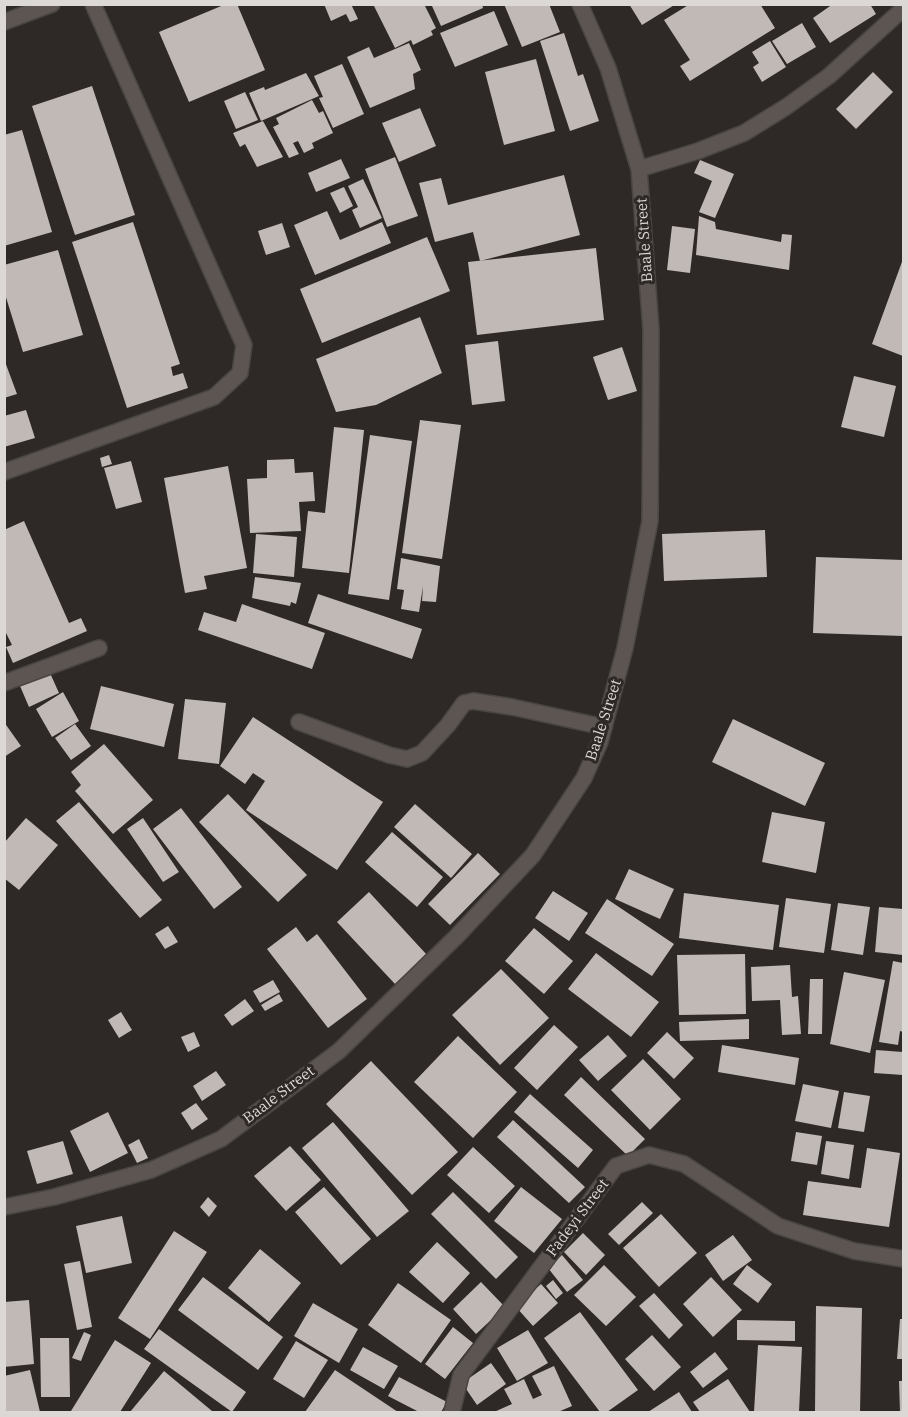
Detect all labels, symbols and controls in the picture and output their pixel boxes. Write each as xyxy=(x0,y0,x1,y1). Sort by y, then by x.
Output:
street label: Baale Street xyxy=(633,197,657,283)
street label: Baale Street xyxy=(582,677,626,763)
street label: Baale Street xyxy=(240,1062,318,1128)
street label: Fadeyi Street xyxy=(543,1176,613,1260)

